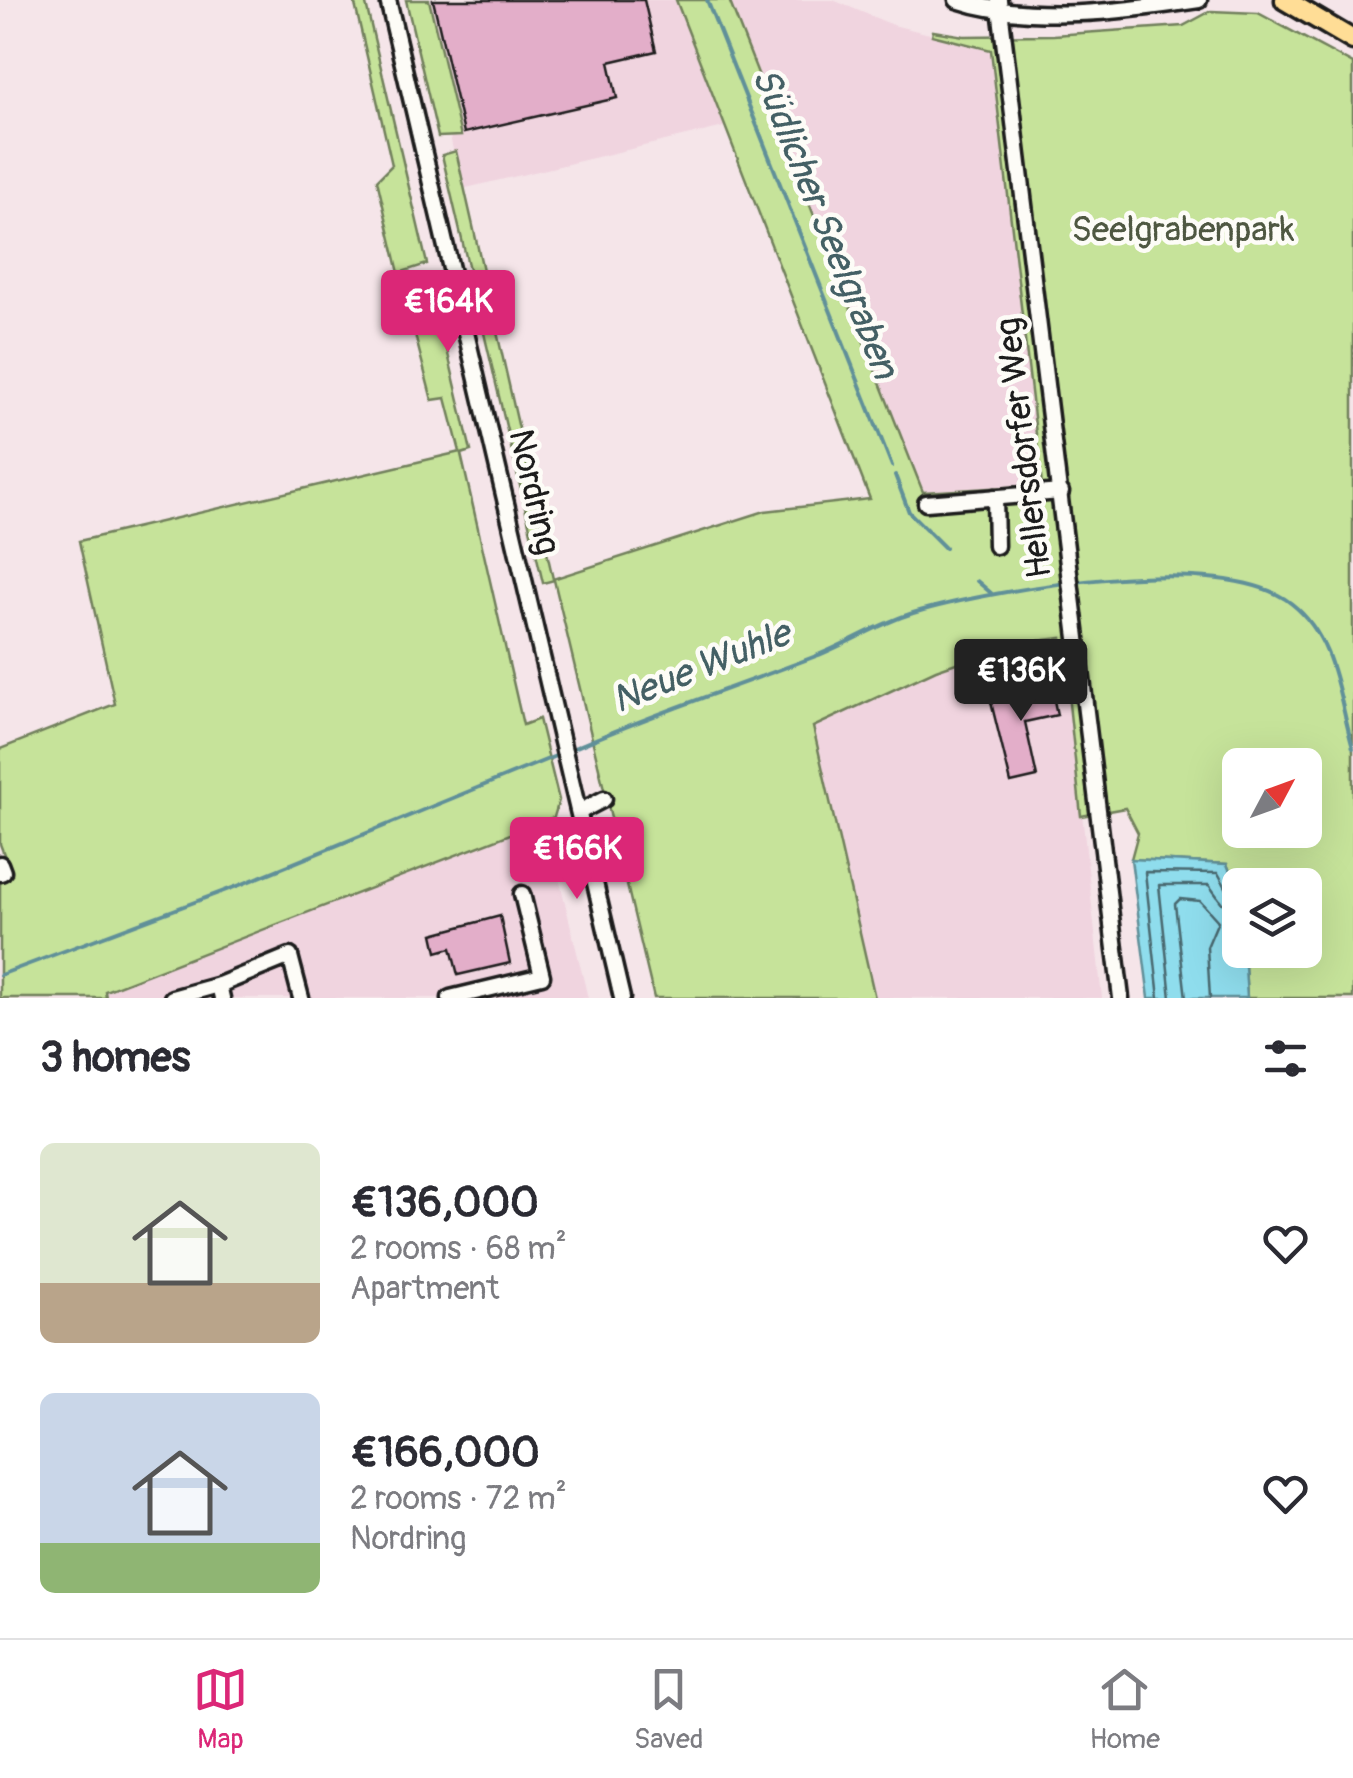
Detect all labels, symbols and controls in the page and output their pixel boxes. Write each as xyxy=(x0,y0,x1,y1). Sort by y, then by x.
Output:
water label: Südlicher Seelgraben xyxy=(741,61,910,387)
park label: Seelgrabenpark xyxy=(1071,208,1295,252)
pin: €164K xyxy=(378,270,518,355)
text: €164K xyxy=(403,282,493,322)
street label: Hellersdorfer Weg xyxy=(986,315,1062,581)
street label: Nordring xyxy=(498,425,570,559)
water label: Neue Wuhle xyxy=(605,608,800,724)
pin: €136K xyxy=(951,639,1091,724)
text: €136K xyxy=(976,651,1066,691)
north arrow xyxy=(1222,748,1322,848)
map controls xyxy=(1222,748,1322,968)
pin: €166K xyxy=(507,817,647,902)
text: €166K xyxy=(532,829,622,869)
button: layers xyxy=(1222,868,1322,968)
icon: filters xyxy=(1258,1031,1313,1086)
text: 3 homes xyxy=(40,1032,190,1084)
text: €136,000 xyxy=(350,1177,539,1229)
icon: home xyxy=(120,1183,240,1303)
icon: heart xyxy=(1258,1216,1313,1271)
text: 2 rooms · 68 m² xyxy=(350,1229,567,1269)
text: Apartment xyxy=(350,1269,499,1309)
text: €166,000 xyxy=(350,1427,540,1479)
icon: home xyxy=(120,1433,240,1553)
icon: heart xyxy=(1258,1466,1313,1521)
text: 2 rooms · 72 m² xyxy=(350,1479,567,1519)
text: Nordring xyxy=(350,1519,466,1559)
tab: Map xyxy=(193,1662,248,1757)
tab: Saved xyxy=(634,1662,703,1757)
tab: Home xyxy=(1089,1662,1160,1757)

